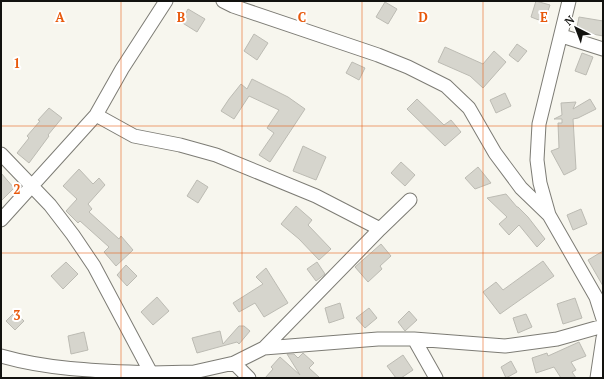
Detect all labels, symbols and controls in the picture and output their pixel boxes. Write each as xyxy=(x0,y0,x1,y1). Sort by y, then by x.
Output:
text: A xyxy=(55,8,65,26)
text: B xyxy=(177,8,185,26)
text: C xyxy=(298,8,306,26)
text: D xyxy=(418,8,428,26)
text: E xyxy=(540,8,548,26)
north arrow xyxy=(556,8,596,48)
text: N xyxy=(562,12,578,29)
text: 1 xyxy=(13,54,21,72)
text: 2 xyxy=(13,180,21,198)
text: 3 xyxy=(13,306,21,324)

